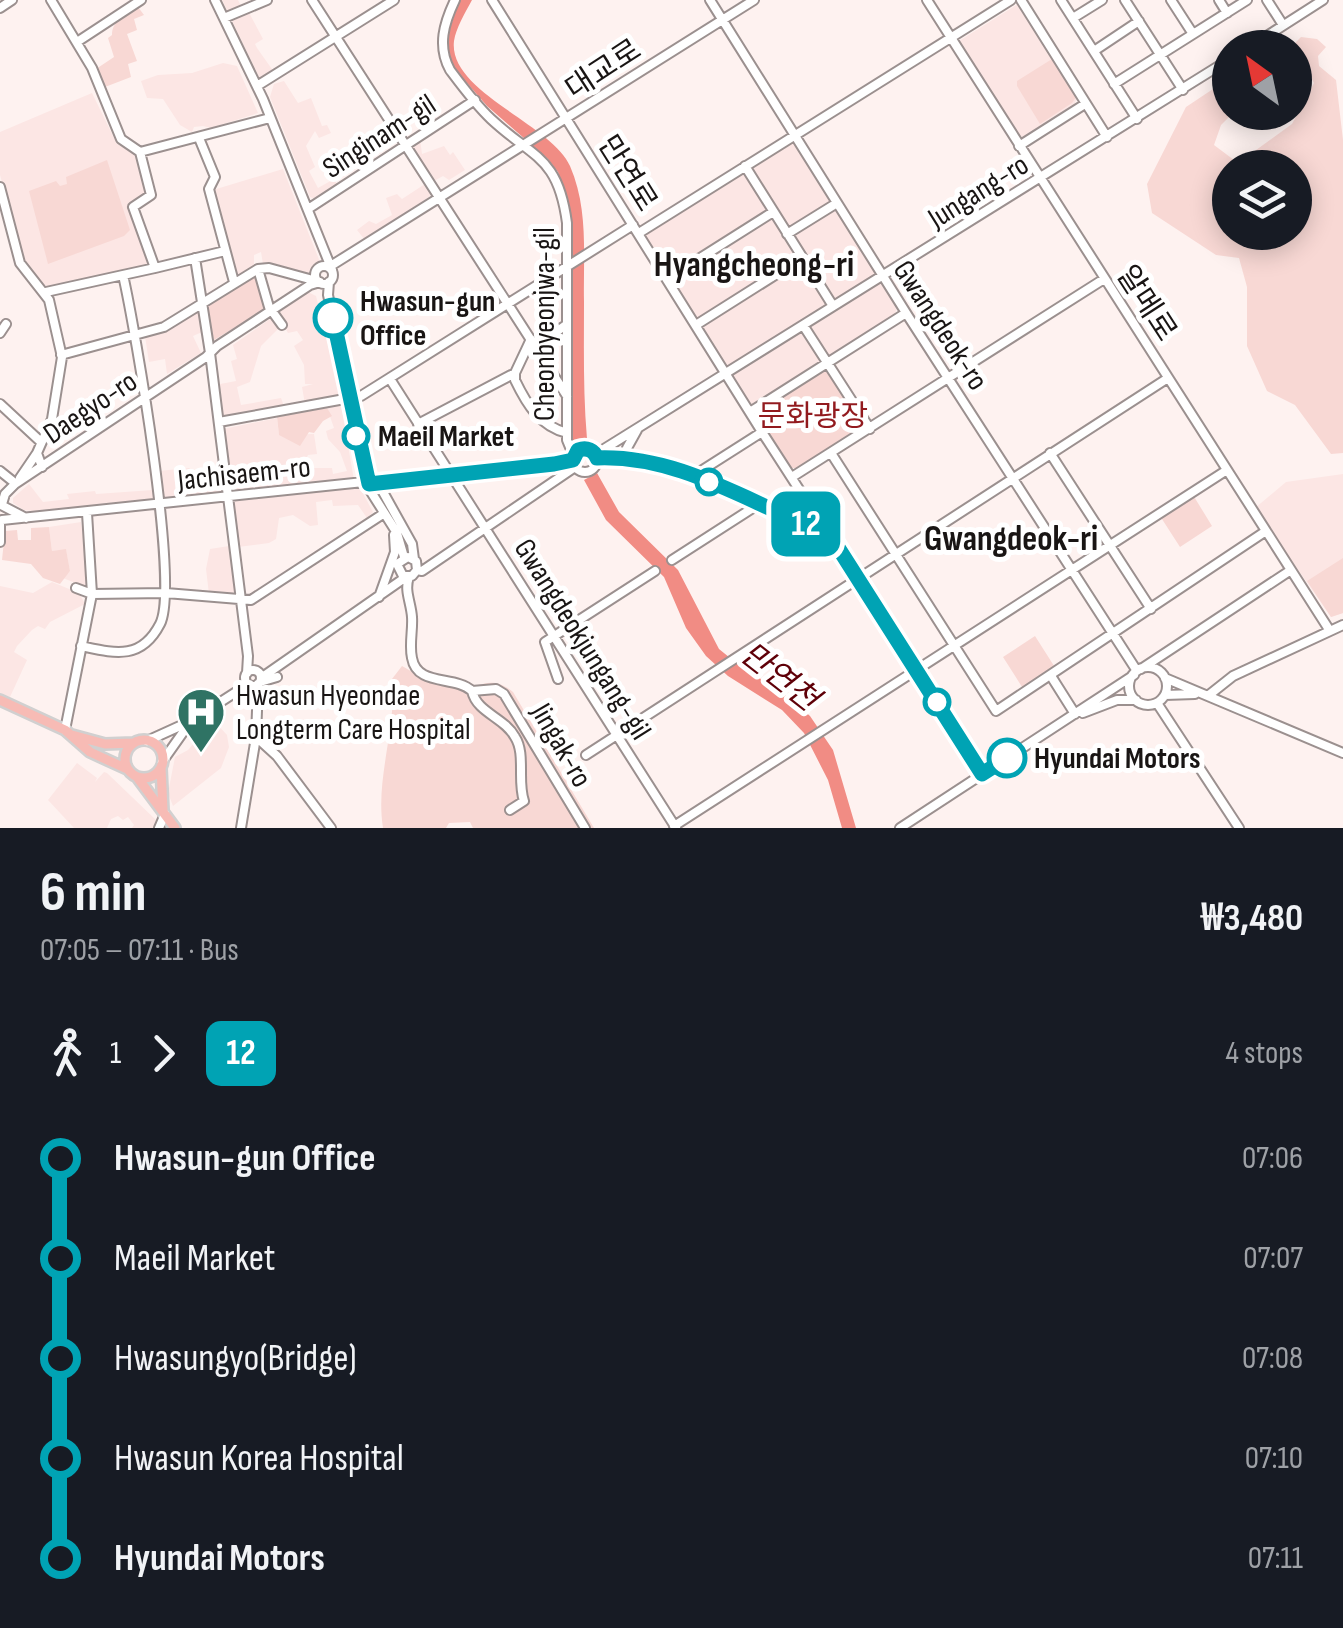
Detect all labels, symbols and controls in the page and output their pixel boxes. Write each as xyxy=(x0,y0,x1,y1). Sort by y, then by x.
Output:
north arrow xyxy=(1212,30,1312,130)
map controls xyxy=(1212,30,1312,250)
street label: 대교로 xyxy=(559,32,648,107)
street label: Singinam-gil xyxy=(316,87,443,187)
street label: 만연로 xyxy=(590,129,664,218)
street label: Jungang-ro xyxy=(921,147,1035,237)
button: layers xyxy=(1212,150,1312,250)
street label: Cheonbyeonjwa-gil xyxy=(527,227,563,421)
district label: Hyangcheong-ri xyxy=(654,244,854,287)
street label: Gwangdeok-ro xyxy=(885,254,995,397)
street label: 알메로 xyxy=(1109,259,1184,348)
place label: Hwasun-gun Office xyxy=(360,284,495,354)
marker: Hwasun-gun Office xyxy=(314,299,352,337)
street label: Daegyo-ro xyxy=(37,364,144,452)
park label: 문화광장 xyxy=(758,399,868,435)
place label: Maeil Market xyxy=(378,419,514,455)
marker: Maeil Market xyxy=(343,423,369,449)
street label: Jachisaem-ro xyxy=(175,449,312,499)
unlabelled marker xyxy=(696,469,722,495)
line badge: 12 xyxy=(761,492,851,556)
text: 12 xyxy=(791,503,821,546)
district label: Gwangdeok-ri xyxy=(924,518,1098,561)
street label: Gwangdeokjungang-gil xyxy=(506,533,658,747)
water label: 만연천 xyxy=(732,635,829,722)
place label: Hwasun Hyeondae Longterm Care Hospital xyxy=(236,678,471,748)
hospital icon: Hwasun Hyeondae Longterm Care Hospital xyxy=(175,686,227,754)
unlabelled marker xyxy=(924,689,950,715)
street label: Jingak-ro xyxy=(522,696,599,794)
marker: Hyundai Motors xyxy=(988,739,1026,777)
place label: Hyundai Motors xyxy=(1034,741,1200,777)
text: 6 min xyxy=(40,860,147,927)
text: ₩3,480 xyxy=(1201,896,1303,941)
text: 07:05 – 07:11 · Bus xyxy=(40,931,239,970)
icon: walk xyxy=(40,1026,95,1081)
icon: forward xyxy=(136,1026,191,1081)
text: 12 xyxy=(226,1032,256,1075)
text: 1 xyxy=(110,1034,121,1073)
text: 4 stops xyxy=(1226,1034,1303,1073)
text: Hwasun-gun Office xyxy=(114,1136,375,1181)
text: 07:06 xyxy=(1242,1139,1303,1178)
text: Maeil Market xyxy=(114,1236,275,1281)
text: 07:07 xyxy=(1243,1239,1303,1278)
text: Hwasungyo(Bridge) xyxy=(114,1336,357,1381)
text: 07:08 xyxy=(1242,1339,1303,1378)
text: Hwasun Korea Hospital xyxy=(114,1436,404,1481)
text: 07:10 xyxy=(1245,1439,1303,1478)
text: Hyundai Motors xyxy=(114,1536,325,1581)
text: 07:11 xyxy=(1248,1539,1303,1578)

